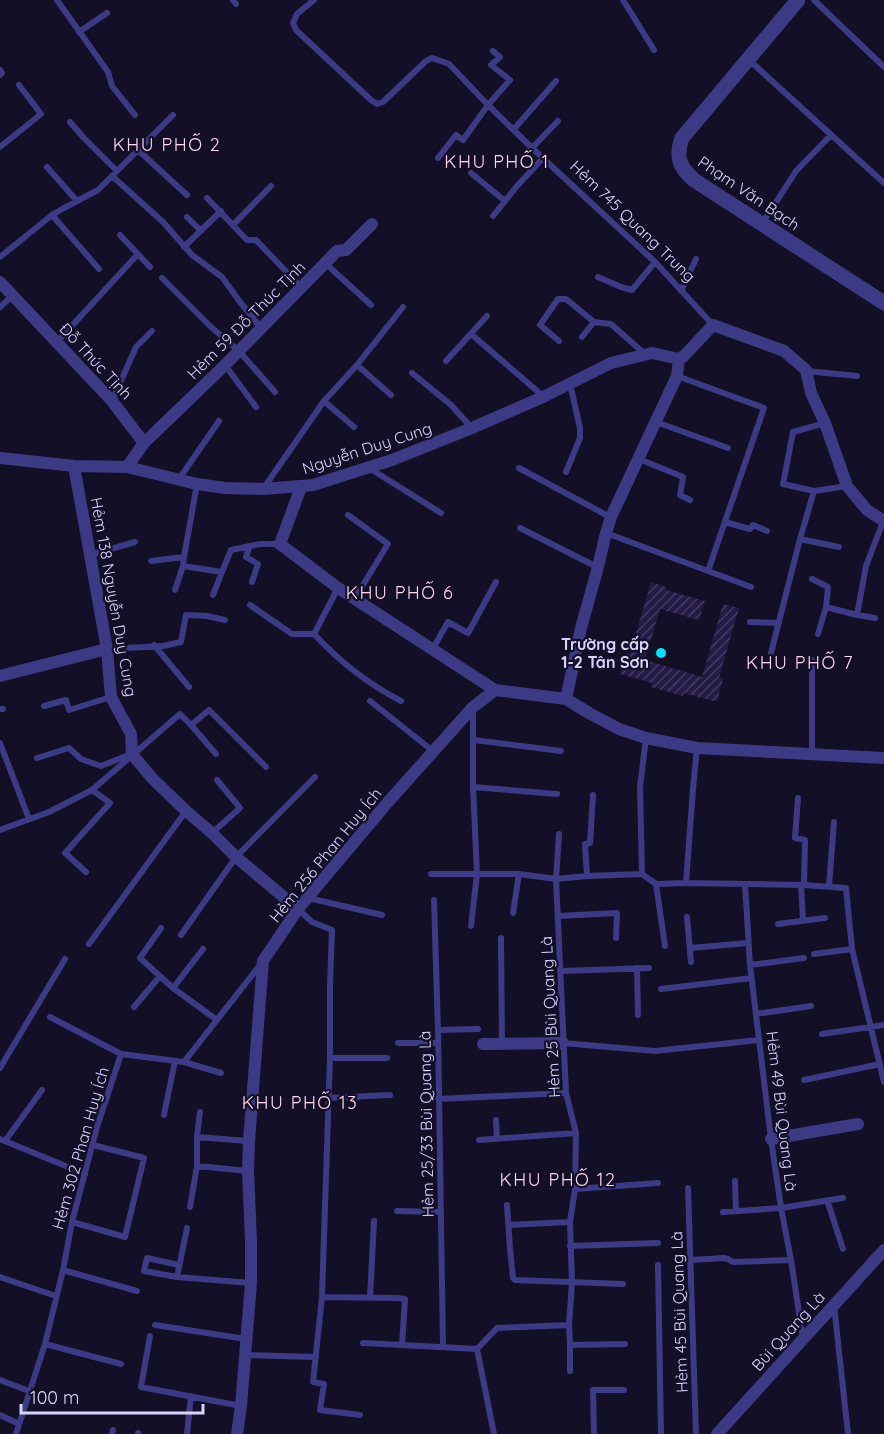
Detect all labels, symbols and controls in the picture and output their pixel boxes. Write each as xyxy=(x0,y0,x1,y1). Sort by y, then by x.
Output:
district label: KHU PHỐ 2 xyxy=(113,133,221,156)
district label: KHU PHỐ 1 xyxy=(444,150,550,173)
street label: Phạm Văn Bạch xyxy=(694,152,804,234)
street label: Hẻm 745 Quang Trung xyxy=(566,156,700,286)
street label: Hẻm 59 Đỗ Thúc Tịnh xyxy=(183,257,309,383)
street label: Đỗ Thúc Tịnh xyxy=(55,319,137,403)
street label: Nguyễn Duy Cung xyxy=(300,418,434,478)
street label: Hẻm 138 Nguyễn Duy Cung xyxy=(87,496,141,698)
district label: KHU PHỐ 6 xyxy=(346,581,454,604)
place label: Trường cấp 1-2 Tân Sơn xyxy=(561,634,649,672)
marker: Trường cấp 1-2 Tân Sơn xyxy=(654,646,668,660)
district label: KHU PHỐ 7 xyxy=(746,651,854,674)
street label: Hẻm 256 Phan Huy Ích xyxy=(265,784,385,926)
street label: Hẻm 25 Bùi Quang Là xyxy=(536,936,564,1098)
street label: Hẻm 25/33 Bùi Quang Là xyxy=(414,1030,438,1218)
street label: Hẻm 49 Bùi Quang Là xyxy=(762,1030,802,1192)
street label: Hẻm 302 Phan Huy Ích xyxy=(47,1064,113,1232)
district label: KHU PHỐ 13 xyxy=(242,1091,358,1114)
district label: KHU PHỐ 12 xyxy=(500,1168,616,1191)
street label: Hẻm 45 Bùi Quang Là xyxy=(666,1231,692,1393)
street label: Bùi Quang Là xyxy=(747,1287,829,1375)
scale bar xyxy=(21,1377,202,1415)
text: 100 m xyxy=(30,1386,79,1409)

